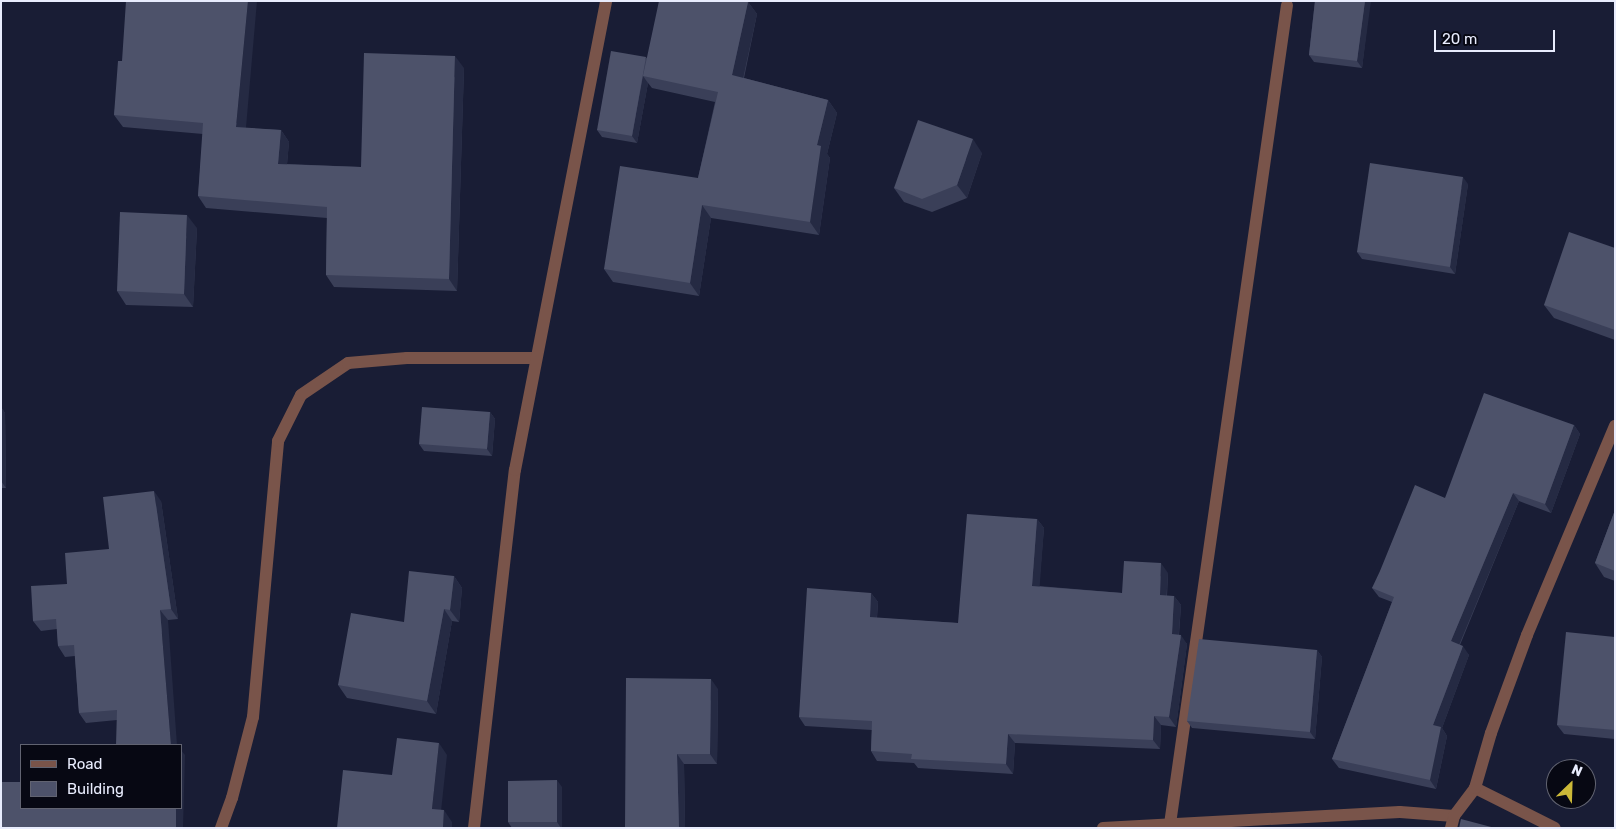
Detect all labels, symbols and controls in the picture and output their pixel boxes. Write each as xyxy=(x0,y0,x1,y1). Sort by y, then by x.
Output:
scale bar xyxy=(1436,20,1557,52)
text: 20 m xyxy=(1442,30,1477,48)
legend xyxy=(20,744,182,809)
text: Road xyxy=(67,755,103,773)
north arrow xyxy=(1546,759,1596,809)
text: N xyxy=(1569,761,1585,781)
text: Building xyxy=(67,780,124,798)

